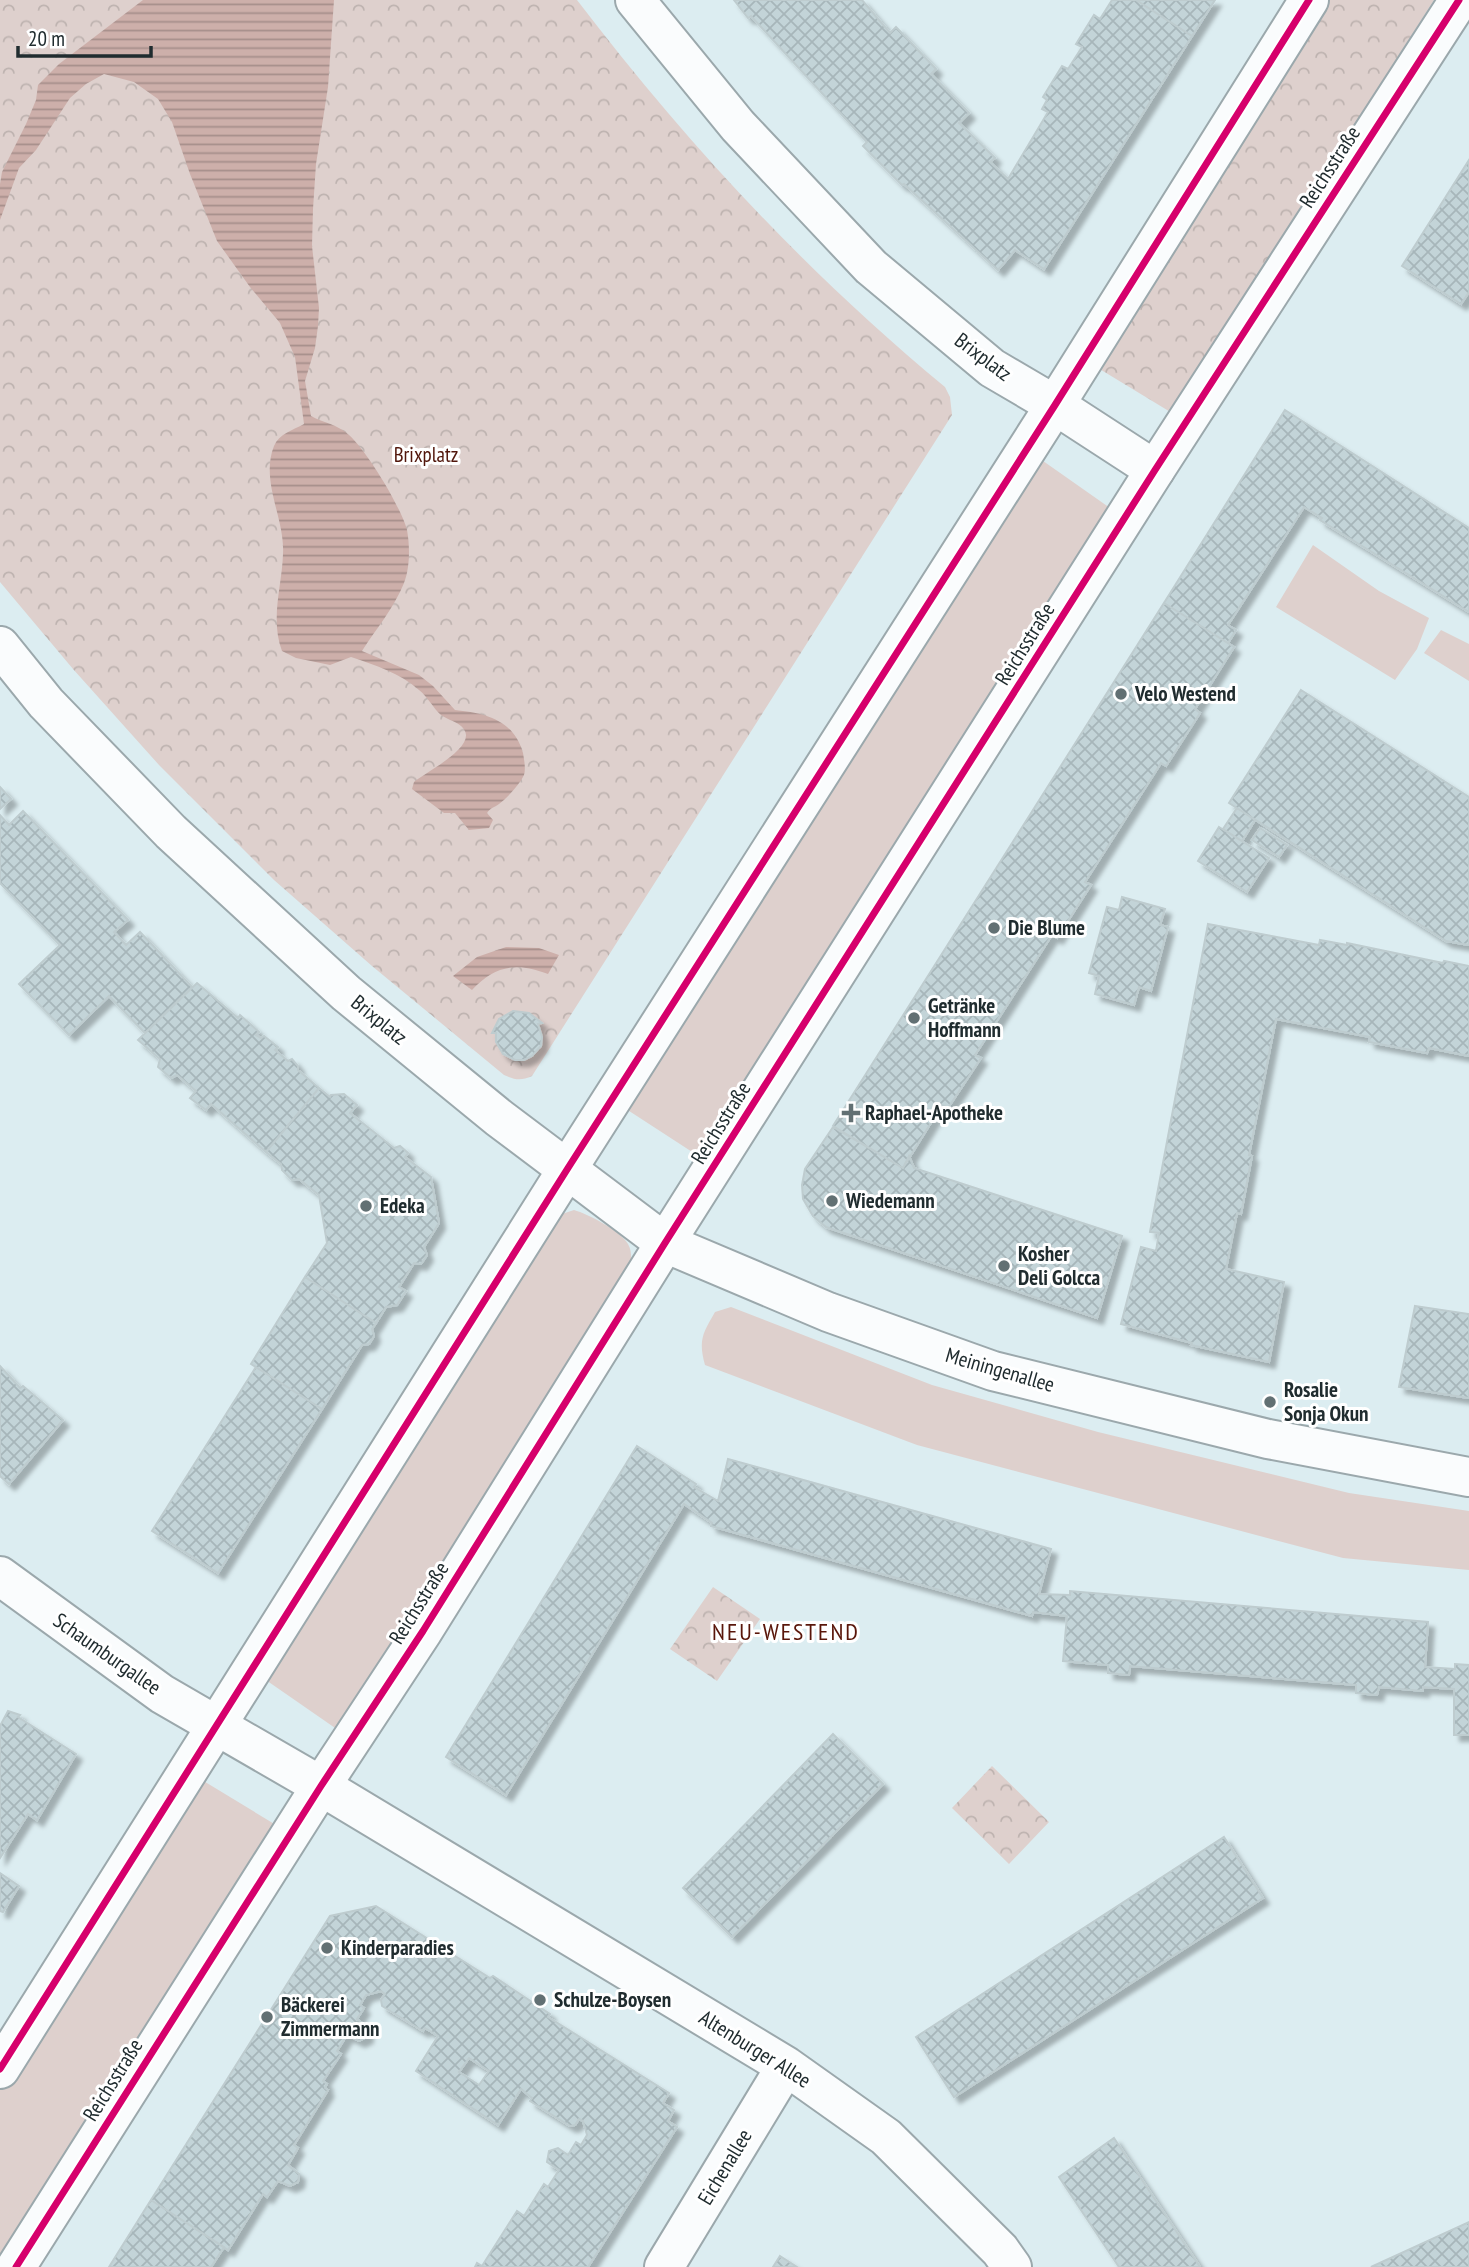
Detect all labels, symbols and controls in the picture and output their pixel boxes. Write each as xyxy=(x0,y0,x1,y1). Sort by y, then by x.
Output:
scale bar xyxy=(18,14,150,58)
text: 20 m xyxy=(28,25,65,52)
street label: Reichsstraße xyxy=(1293,121,1366,213)
street label: Brixplatz xyxy=(949,326,1017,387)
park label: Brixplatz xyxy=(394,441,458,468)
street label: Reichsstraße xyxy=(989,597,1060,690)
place label: Velo Westend xyxy=(1134,680,1236,707)
marker: Velo Westend xyxy=(1113,686,1129,702)
place label: Die Blume xyxy=(1008,914,1085,941)
marker: Die Blume xyxy=(986,920,1002,936)
street label: Brixplatz xyxy=(346,989,413,1050)
place label: Getränke Hoffmann xyxy=(928,992,1001,1043)
marker: Getränke Hoffmann xyxy=(906,1010,922,1026)
street label: Reichsstraße xyxy=(685,1076,756,1169)
place label: Raphael-Apotheke xyxy=(865,1099,1003,1126)
marker: Raphael-Apotheke xyxy=(843,1105,859,1121)
place label: Wiedemann xyxy=(845,1187,935,1214)
place label: Edeka xyxy=(380,1192,425,1219)
marker: Wiedemann xyxy=(824,1193,840,1209)
marker: Edeka xyxy=(358,1198,374,1214)
place label: Kosher Deli Golcca xyxy=(1018,1240,1101,1291)
marker: Kosher Deli Golcca xyxy=(996,1258,1012,1274)
street label: Meiningenallee xyxy=(943,1341,1058,1398)
place label: Rosalie Sonja Okun xyxy=(1284,1376,1369,1427)
marker: Rosalie Sonja Okun xyxy=(1262,1394,1278,1410)
street label: Reichsstraße xyxy=(383,1556,454,1649)
street label: Schaumburgallee xyxy=(48,1607,166,1701)
district label: NEU-WESTEND xyxy=(712,1616,860,1647)
place label: Kinderparadies xyxy=(341,1934,454,1961)
marker: Kinderparadies xyxy=(319,1940,335,1956)
place label: Schulze-Boysen xyxy=(554,1986,671,2013)
place label: Bäckerei Zimmermann xyxy=(281,1991,380,2042)
marker: Schulze-Boysen xyxy=(532,1992,548,2008)
street label: Altenburger Allee xyxy=(694,2004,816,2094)
marker: Bäckerei Zimmermann xyxy=(259,2009,275,2025)
street label: Reichsstraße xyxy=(77,2033,148,2126)
street label: Eichenallee xyxy=(691,2124,758,2210)

